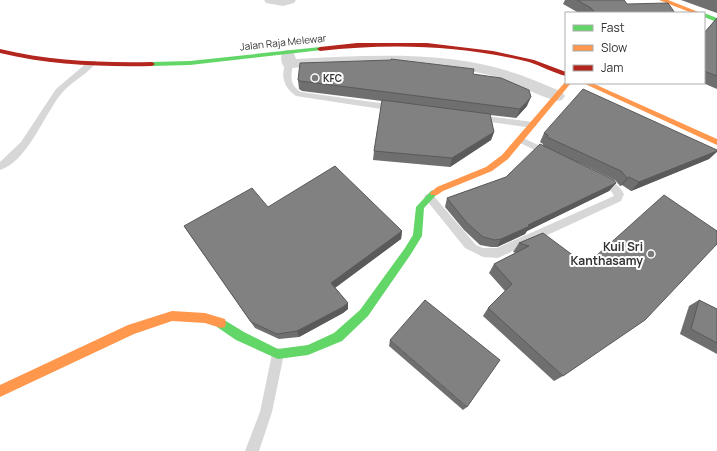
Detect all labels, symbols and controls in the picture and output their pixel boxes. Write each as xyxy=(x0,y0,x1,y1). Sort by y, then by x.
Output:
legend xyxy=(565,12,705,84)
text: Fast xyxy=(601,19,625,36)
street label: Jalan Raja Melewar xyxy=(239,30,327,53)
text: Slow xyxy=(601,39,627,56)
text: Jam xyxy=(601,59,623,76)
place label: KFC xyxy=(323,71,342,85)
marker: KFC xyxy=(310,73,320,83)
place label: Kuil Sri Kanthasamy xyxy=(571,238,643,269)
marker: Kuil Sri Kanthasamy xyxy=(646,249,656,259)

